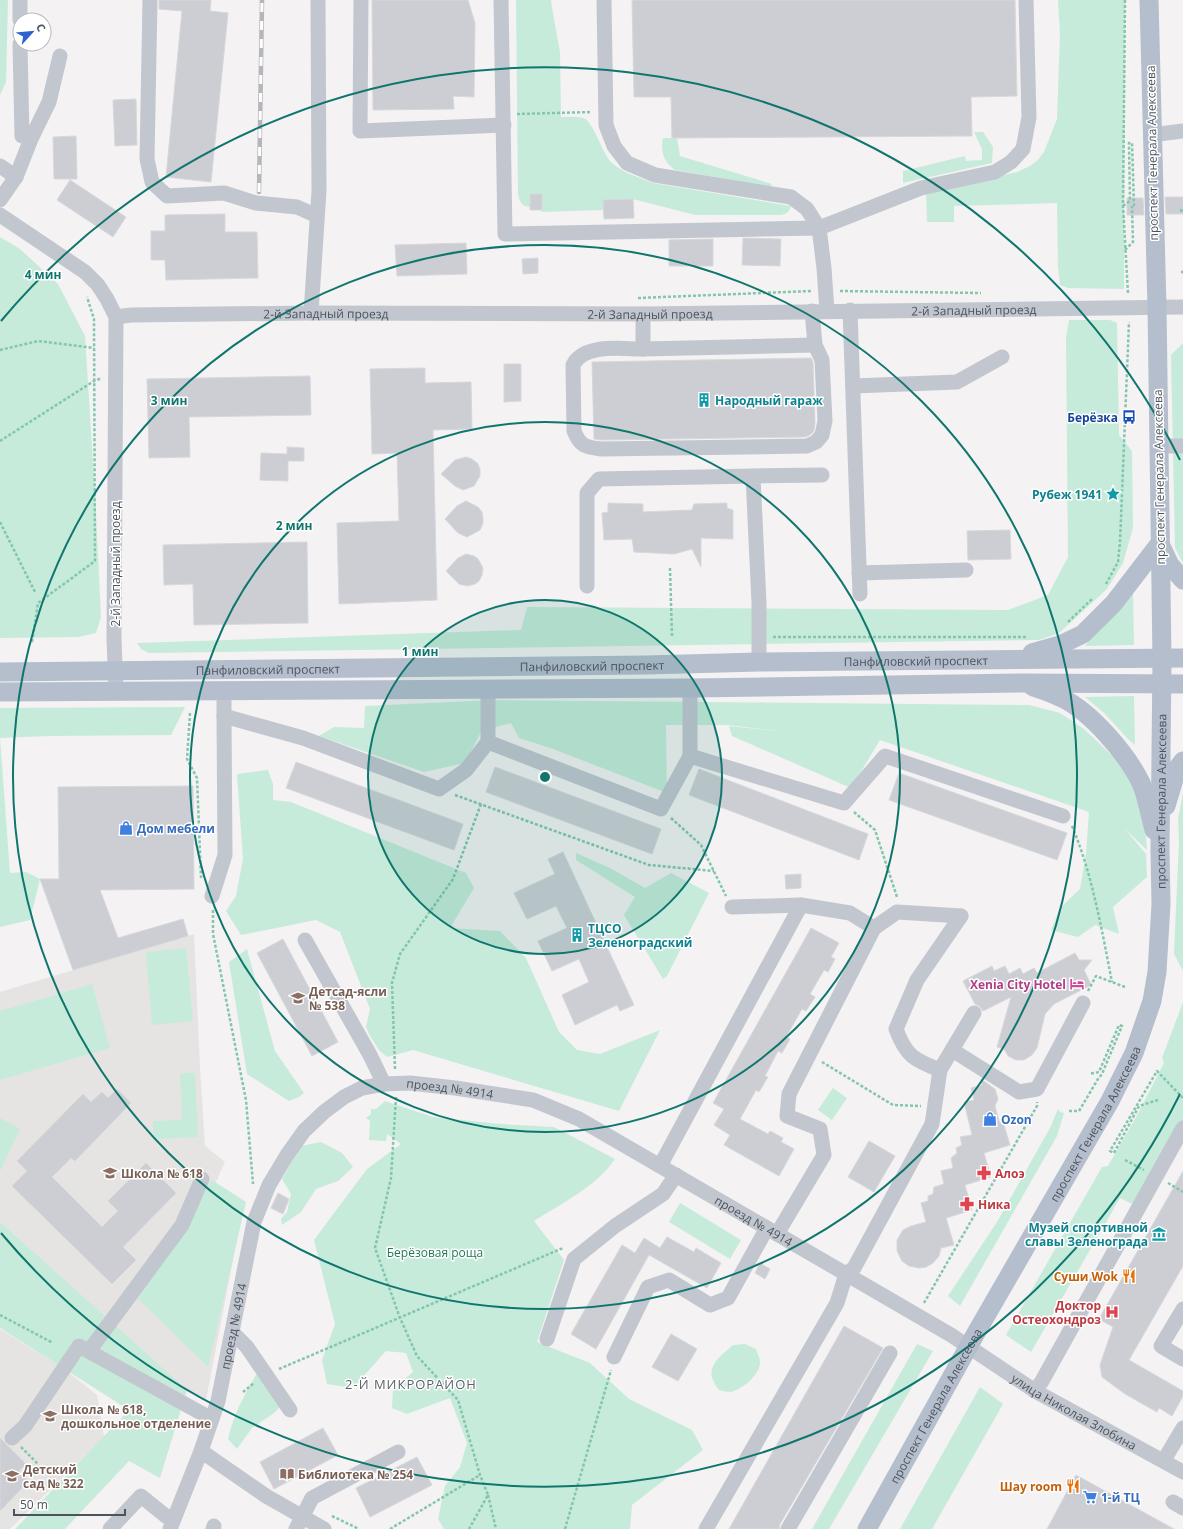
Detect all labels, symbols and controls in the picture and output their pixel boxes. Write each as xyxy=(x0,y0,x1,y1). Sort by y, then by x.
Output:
north arrow xyxy=(12,12,52,52)
text: С xyxy=(33,21,50,34)
street label: проспект Генерала Алексеева xyxy=(1142,65,1162,241)
text: 4 мин xyxy=(25,266,61,283)
street label: 2-й Западный проезд xyxy=(911,300,1037,319)
street label: 2-й Западный проезд xyxy=(263,304,389,322)
street label: 2-й Западный проезд xyxy=(587,305,713,323)
street label: проспект Генерала Алексеева xyxy=(1149,389,1169,565)
text: 3 мин xyxy=(151,392,187,409)
building icon: Народный гараж xyxy=(696,392,712,408)
place label: Народный гараж xyxy=(715,392,823,409)
place label: Берёзка xyxy=(1067,409,1118,426)
bus stop icon: Берёзка xyxy=(1121,409,1137,425)
place label: Рубеж 1941 xyxy=(1032,486,1102,503)
place icon: Рубеж 1941 xyxy=(1105,486,1121,502)
street label: 2-й Западный проезд xyxy=(107,501,124,627)
text: 2 мин xyxy=(276,517,312,534)
text: 1 мин xyxy=(402,643,438,660)
street label: Панфиловский проспект xyxy=(844,651,989,670)
street label: Панфиловский проспект xyxy=(520,656,665,675)
street label: Панфиловский проспект xyxy=(196,660,341,678)
street label: проспект Генерала Алексеева xyxy=(1151,714,1170,889)
centre of rings xyxy=(538,770,552,784)
shop icon: Дом мебели xyxy=(118,820,134,836)
place label: Дом мебели xyxy=(137,820,215,837)
place label: ТЦСО Зеленоградский xyxy=(588,920,693,951)
building icon: ТЦСО Зеленоградский xyxy=(569,927,585,943)
place label: Xenia City Hotel xyxy=(970,976,1066,993)
hotel icon: Xenia City Hotel xyxy=(1069,976,1085,992)
place label: Детсад-ясли № 538 xyxy=(309,983,387,1014)
school or university icon: Детсад-ясли № 538 xyxy=(290,990,306,1006)
street label: проспект Генерала Алексеева xyxy=(1045,1044,1144,1205)
street label: проезд № 4914 xyxy=(406,1074,495,1102)
shop icon: Ozon xyxy=(982,1111,998,1127)
place label: Ozon xyxy=(1001,1111,1032,1128)
school or university icon: Школа № 618 xyxy=(102,1165,118,1181)
place label: Школа № 618 xyxy=(121,1165,203,1182)
pharmacy icon: Алоэ xyxy=(976,1165,992,1181)
place label: Алоэ xyxy=(995,1165,1025,1182)
street label: проезд № 4914 xyxy=(712,1191,796,1250)
pharmacy icon: Ника xyxy=(959,1196,975,1212)
place label: Ника xyxy=(978,1196,1011,1213)
place label: Музей спортивной славы Зеленограда xyxy=(1025,1219,1148,1250)
museum icon: Музей спортивной славы Зеленограда xyxy=(1151,1226,1167,1242)
park label: Берёзовая роща xyxy=(387,1244,483,1261)
place label: Суши Wok xyxy=(1054,1268,1119,1285)
restaurant icon: Суши Wok xyxy=(1121,1268,1137,1284)
street label: проезд № 4914 xyxy=(216,1282,250,1371)
place label: Доктор Остеохондроз xyxy=(1012,1297,1101,1328)
hospital icon: Доктор Остеохондроз xyxy=(1104,1304,1120,1320)
street label: проспект Генерала Алексеева xyxy=(886,1325,986,1486)
street label: улица Николая Злобина xyxy=(1008,1369,1140,1454)
district label: 2-Й МИКРОРАЙОН xyxy=(345,1375,477,1393)
place label: Школа № 618, дошкольное отделение xyxy=(61,1401,211,1432)
school or university icon: Школа № 618, дошкольное отделение xyxy=(42,1408,58,1424)
place label: Детский сад № 322 xyxy=(23,1461,84,1492)
library icon: Библиотека № 254 xyxy=(279,1466,295,1482)
place label: Библиотека № 254 xyxy=(298,1466,413,1483)
school or university icon: Детский сад № 322 xyxy=(4,1468,20,1484)
place label: Шау room xyxy=(1000,1478,1062,1495)
restaurant icon: Шау room xyxy=(1065,1478,1081,1494)
supermarket icon: 1-й ТЦ xyxy=(1082,1489,1098,1505)
place label: 1-й ТЦ xyxy=(1101,1489,1140,1506)
scale bar xyxy=(14,1491,125,1517)
text: 50 m xyxy=(20,1496,48,1513)

